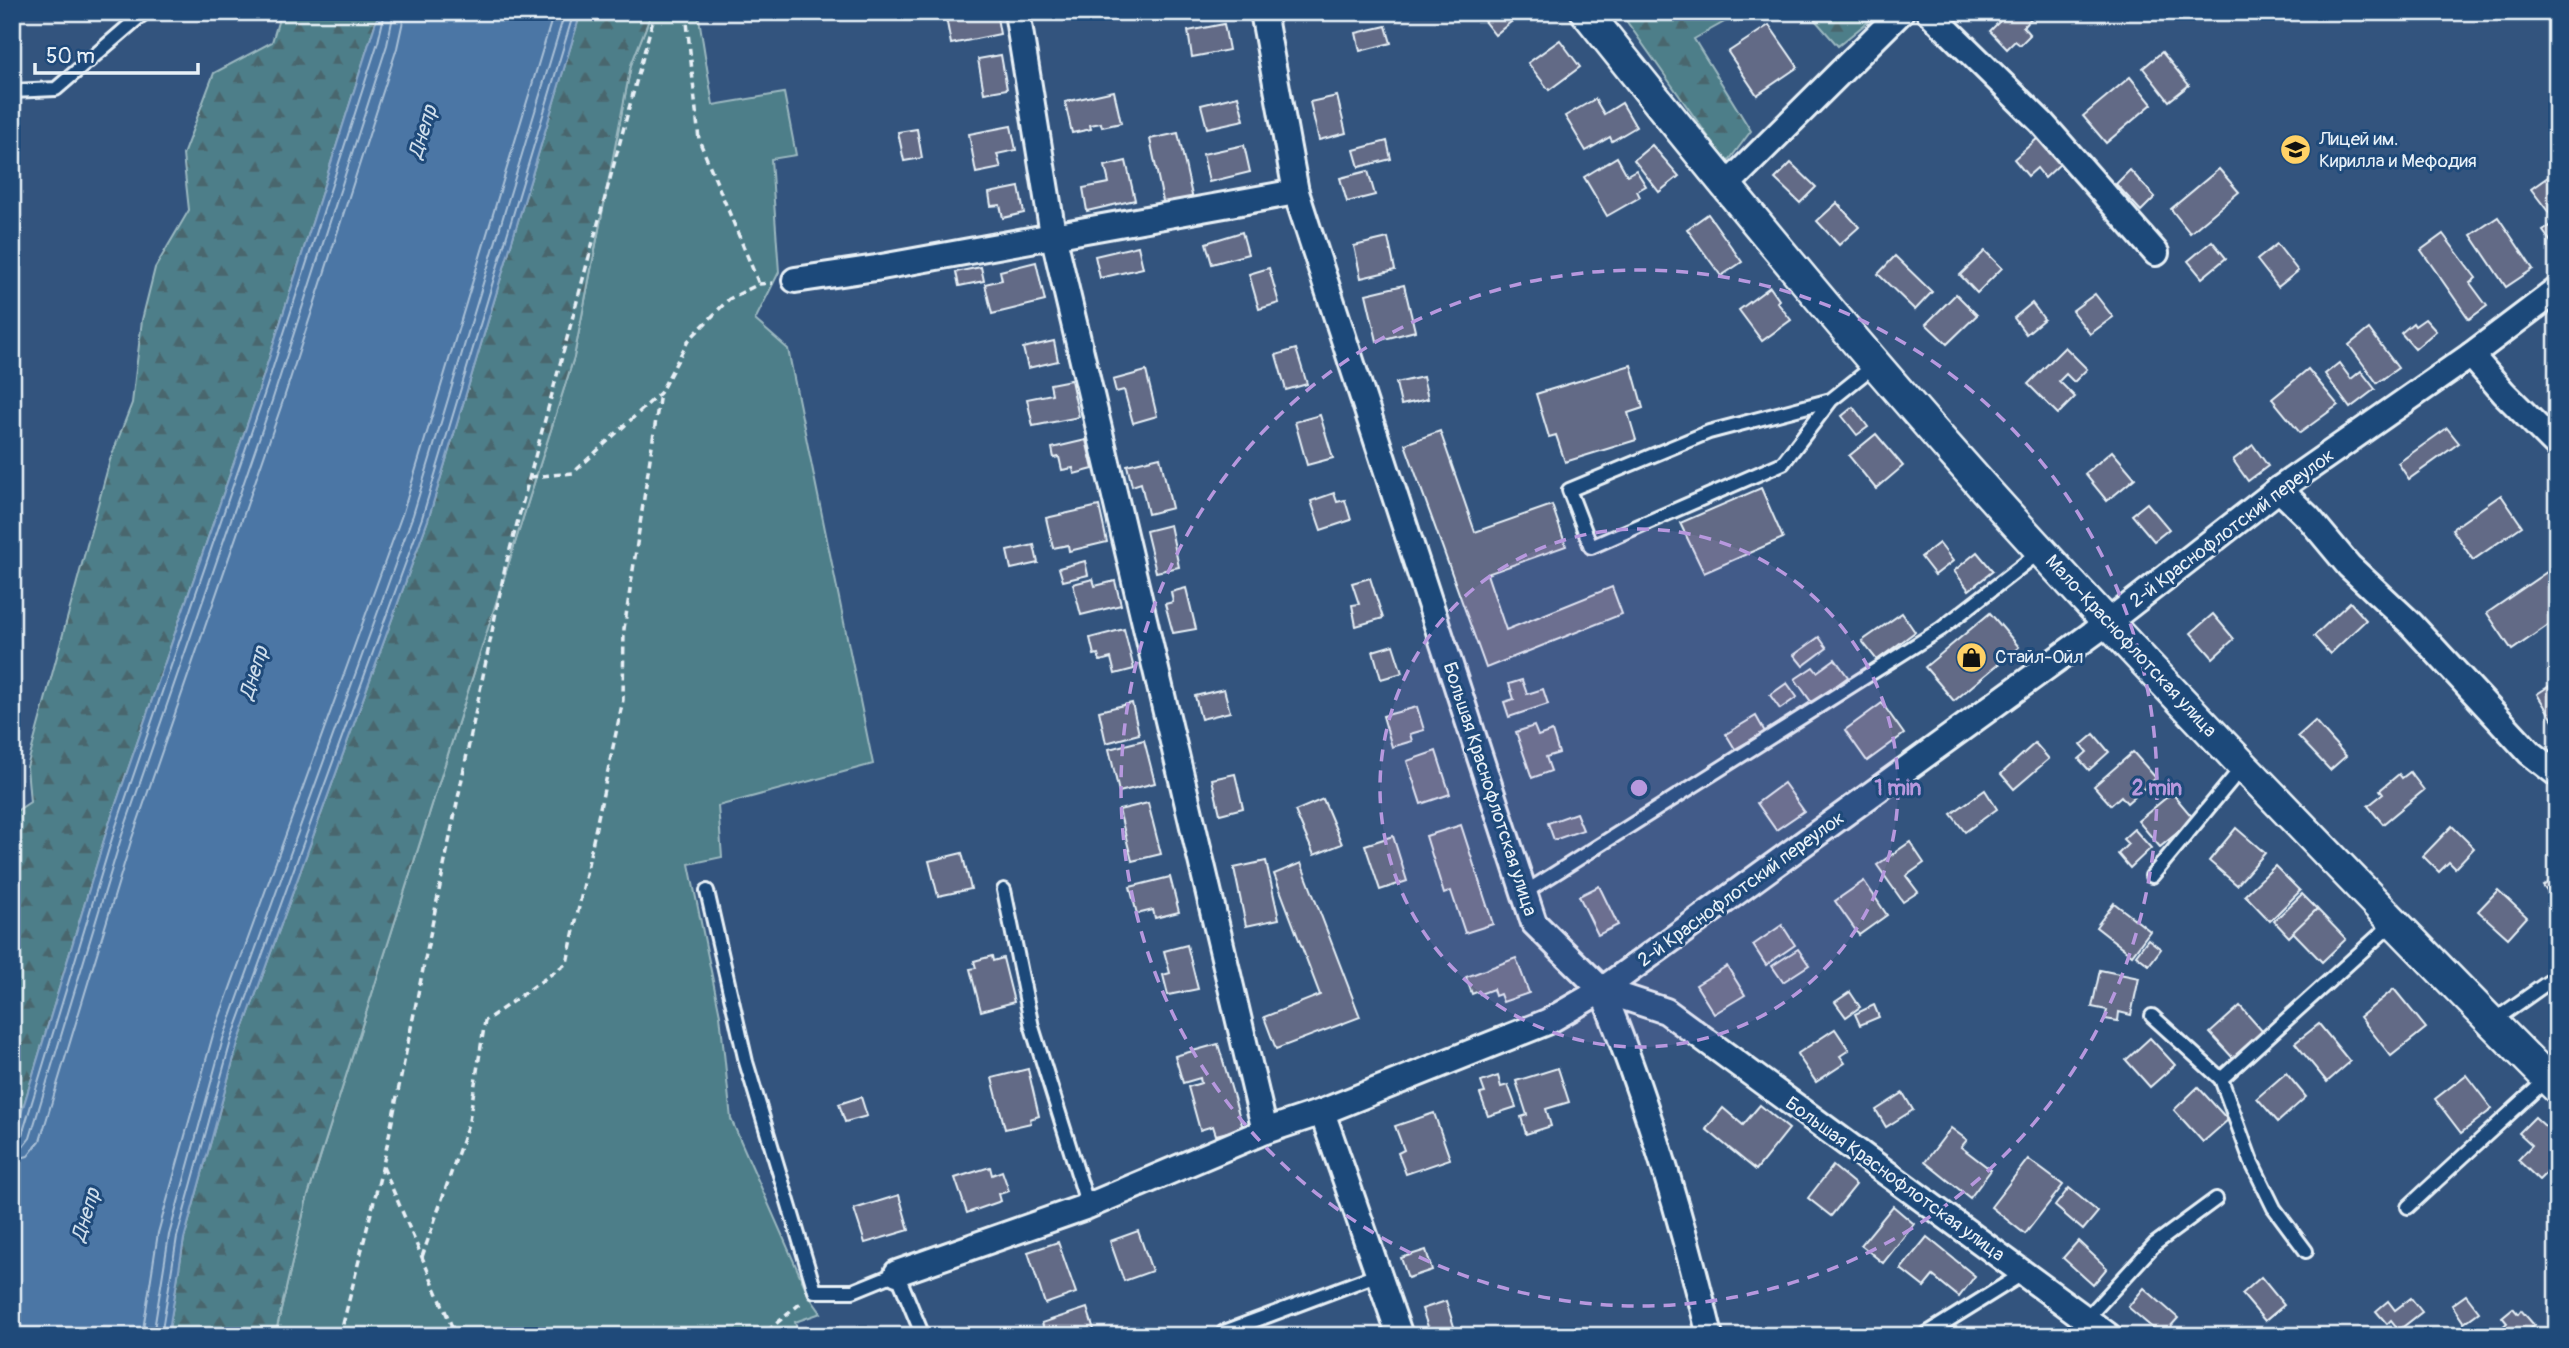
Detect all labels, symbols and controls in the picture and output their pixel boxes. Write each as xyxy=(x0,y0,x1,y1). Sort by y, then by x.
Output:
scale bar xyxy=(35,32,198,76)
text: 50 m xyxy=(46,43,95,70)
water label: Днепр xyxy=(402,101,444,163)
place label: Лицей им. Кирилла и Мефодия xyxy=(2318,127,2477,173)
school or university icon: Лицей им. Кирилла и Мефодия xyxy=(2279,133,2313,167)
street label: 2-й Краснофлотский переулок xyxy=(2125,443,2339,613)
street label: Мало-Краснофлотская улица xyxy=(2040,550,2222,742)
shop icon: Стайл-Ойл xyxy=(1955,640,1989,674)
water label: Днепр xyxy=(233,642,275,704)
place label: Стайл-Ойл xyxy=(1995,645,2083,669)
street label: Большая Краснофлотская улица xyxy=(1438,659,1542,919)
text: 1 min xyxy=(1875,775,1922,802)
text: 2 min xyxy=(2132,775,2182,802)
centre of rings xyxy=(1627,776,1651,800)
street label: 2-й Краснофлотский переулок xyxy=(1633,806,1849,972)
street label: Большая Краснофлотская улица xyxy=(1781,1091,2010,1267)
water label: Днепр xyxy=(65,1184,107,1246)

